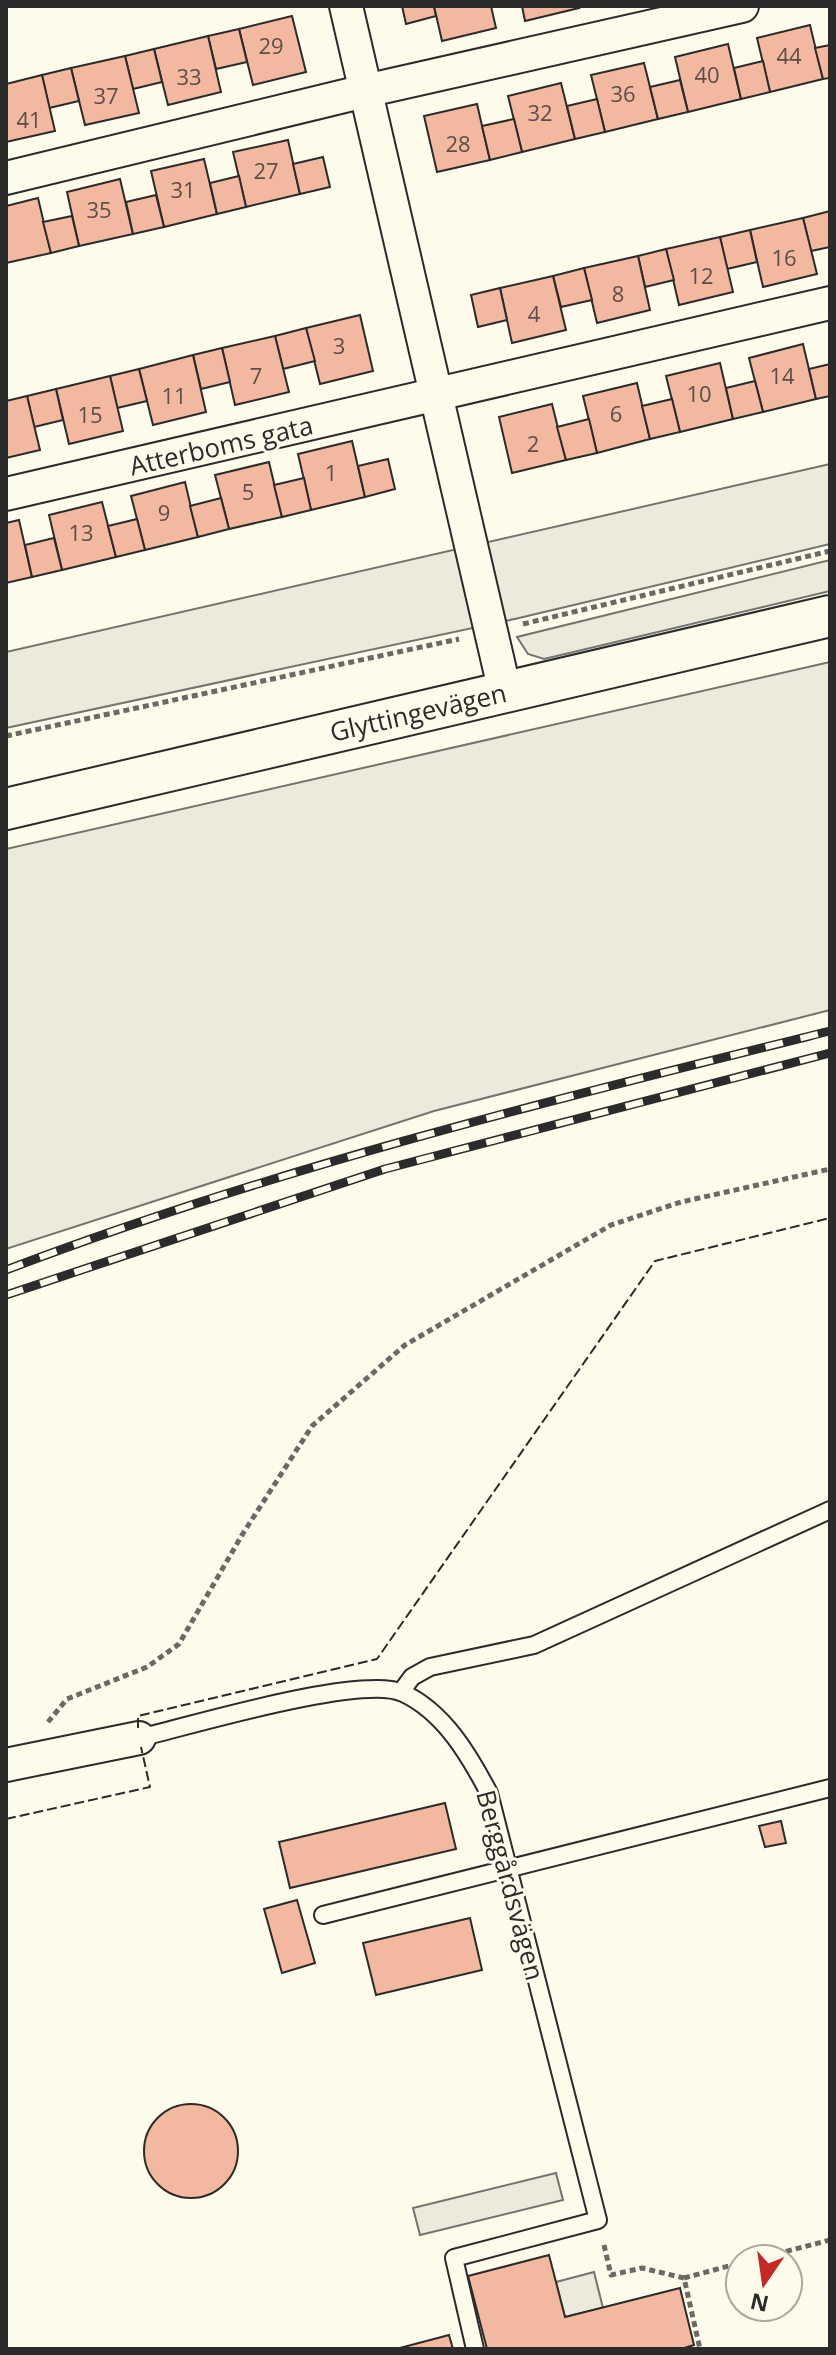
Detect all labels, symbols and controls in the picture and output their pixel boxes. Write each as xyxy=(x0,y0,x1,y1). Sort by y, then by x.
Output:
house number: 29 xyxy=(258,30,284,60)
house number: 44 xyxy=(776,40,802,70)
house number: 40 xyxy=(694,59,720,89)
house number: 33 xyxy=(176,61,202,91)
house number: 36 xyxy=(610,78,636,108)
house number: 37 xyxy=(93,80,119,110)
house number: 32 xyxy=(527,97,553,127)
house number: 41 xyxy=(16,104,42,134)
house number: 28 xyxy=(445,128,471,158)
house number: 27 xyxy=(253,155,279,185)
house number: 31 xyxy=(170,174,196,204)
house number: 35 xyxy=(86,194,112,224)
house number: 16 xyxy=(771,242,797,272)
house number: 12 xyxy=(688,260,714,290)
house number: 8 xyxy=(612,278,624,308)
house number: 4 xyxy=(528,298,541,328)
house number: 3 xyxy=(333,330,345,360)
house number: 7 xyxy=(250,360,262,390)
house number: 14 xyxy=(769,360,795,390)
house number: 10 xyxy=(686,378,712,408)
house number: 11 xyxy=(161,380,187,410)
house number: 6 xyxy=(610,398,622,428)
house number: 15 xyxy=(77,399,103,429)
street label: Atterboms gata xyxy=(126,406,316,484)
house number: 2 xyxy=(527,428,539,458)
house number: 1 xyxy=(325,457,337,487)
house number: 5 xyxy=(242,476,254,506)
house number: 9 xyxy=(158,497,170,527)
house number: 13 xyxy=(68,517,94,547)
street label: Glyttingevägen xyxy=(326,674,510,750)
street label: Berggårdsvägen xyxy=(468,1786,554,1984)
north arrow xyxy=(724,2243,804,2323)
text: N xyxy=(747,2287,771,2320)

